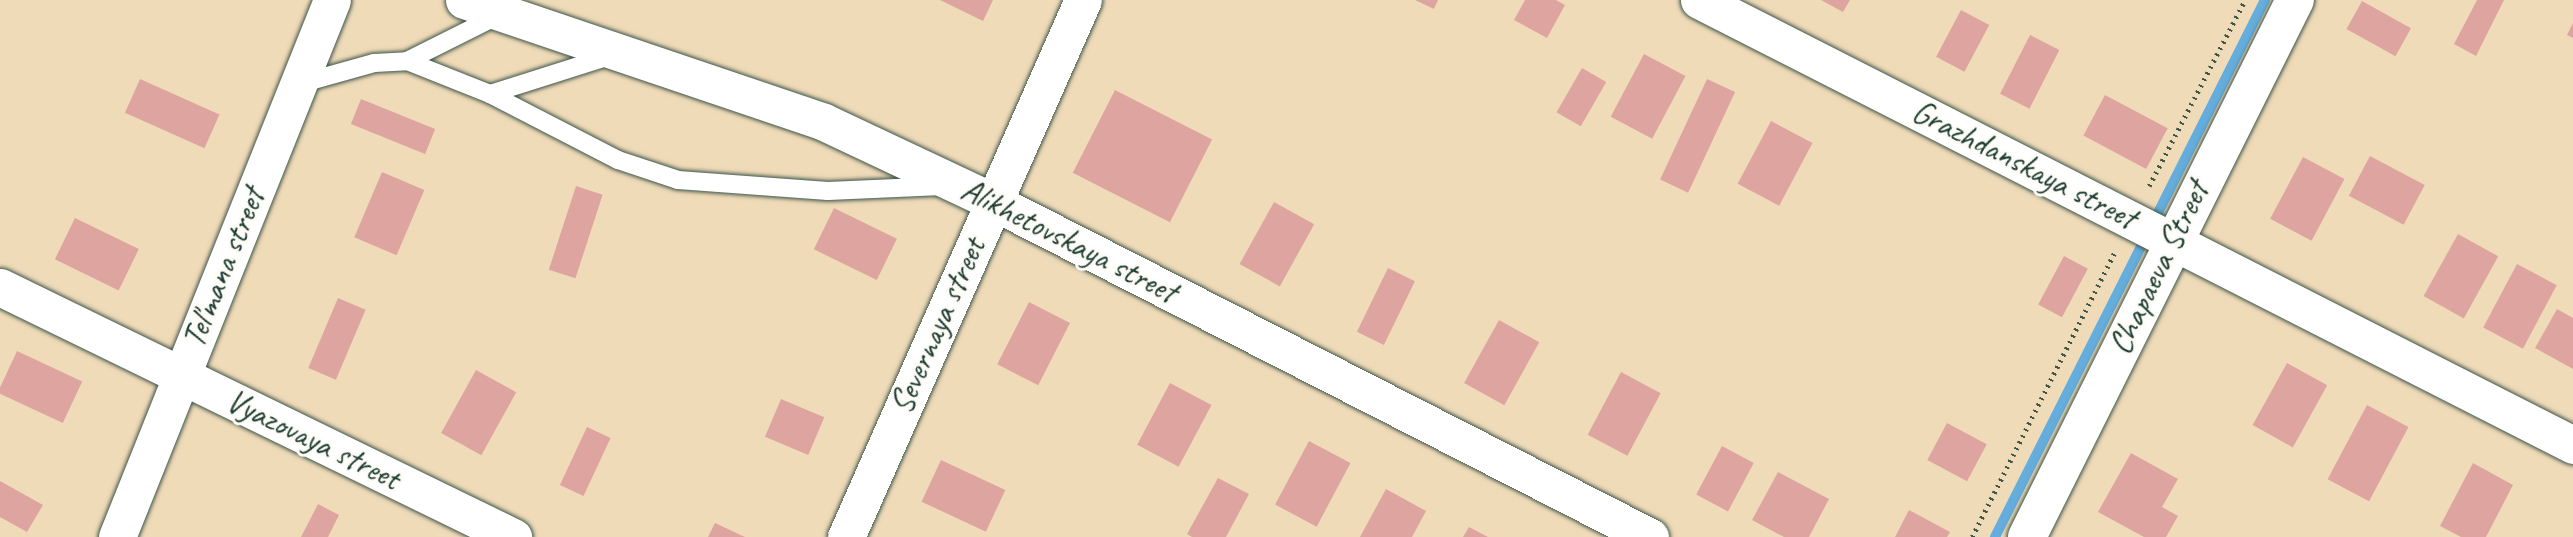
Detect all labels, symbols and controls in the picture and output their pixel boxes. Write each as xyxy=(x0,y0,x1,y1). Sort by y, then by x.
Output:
street label: Grazhdanskaya street xyxy=(1906,92,2142,238)
street label: Alikhetovskaya street xyxy=(955,170,1183,312)
street label: Chapaeva Street xyxy=(2100,175,2218,361)
street label: Tel'mana street xyxy=(174,183,274,353)
street label: Severnaya street xyxy=(882,232,994,420)
street label: Vyazovaya street xyxy=(220,381,406,499)

